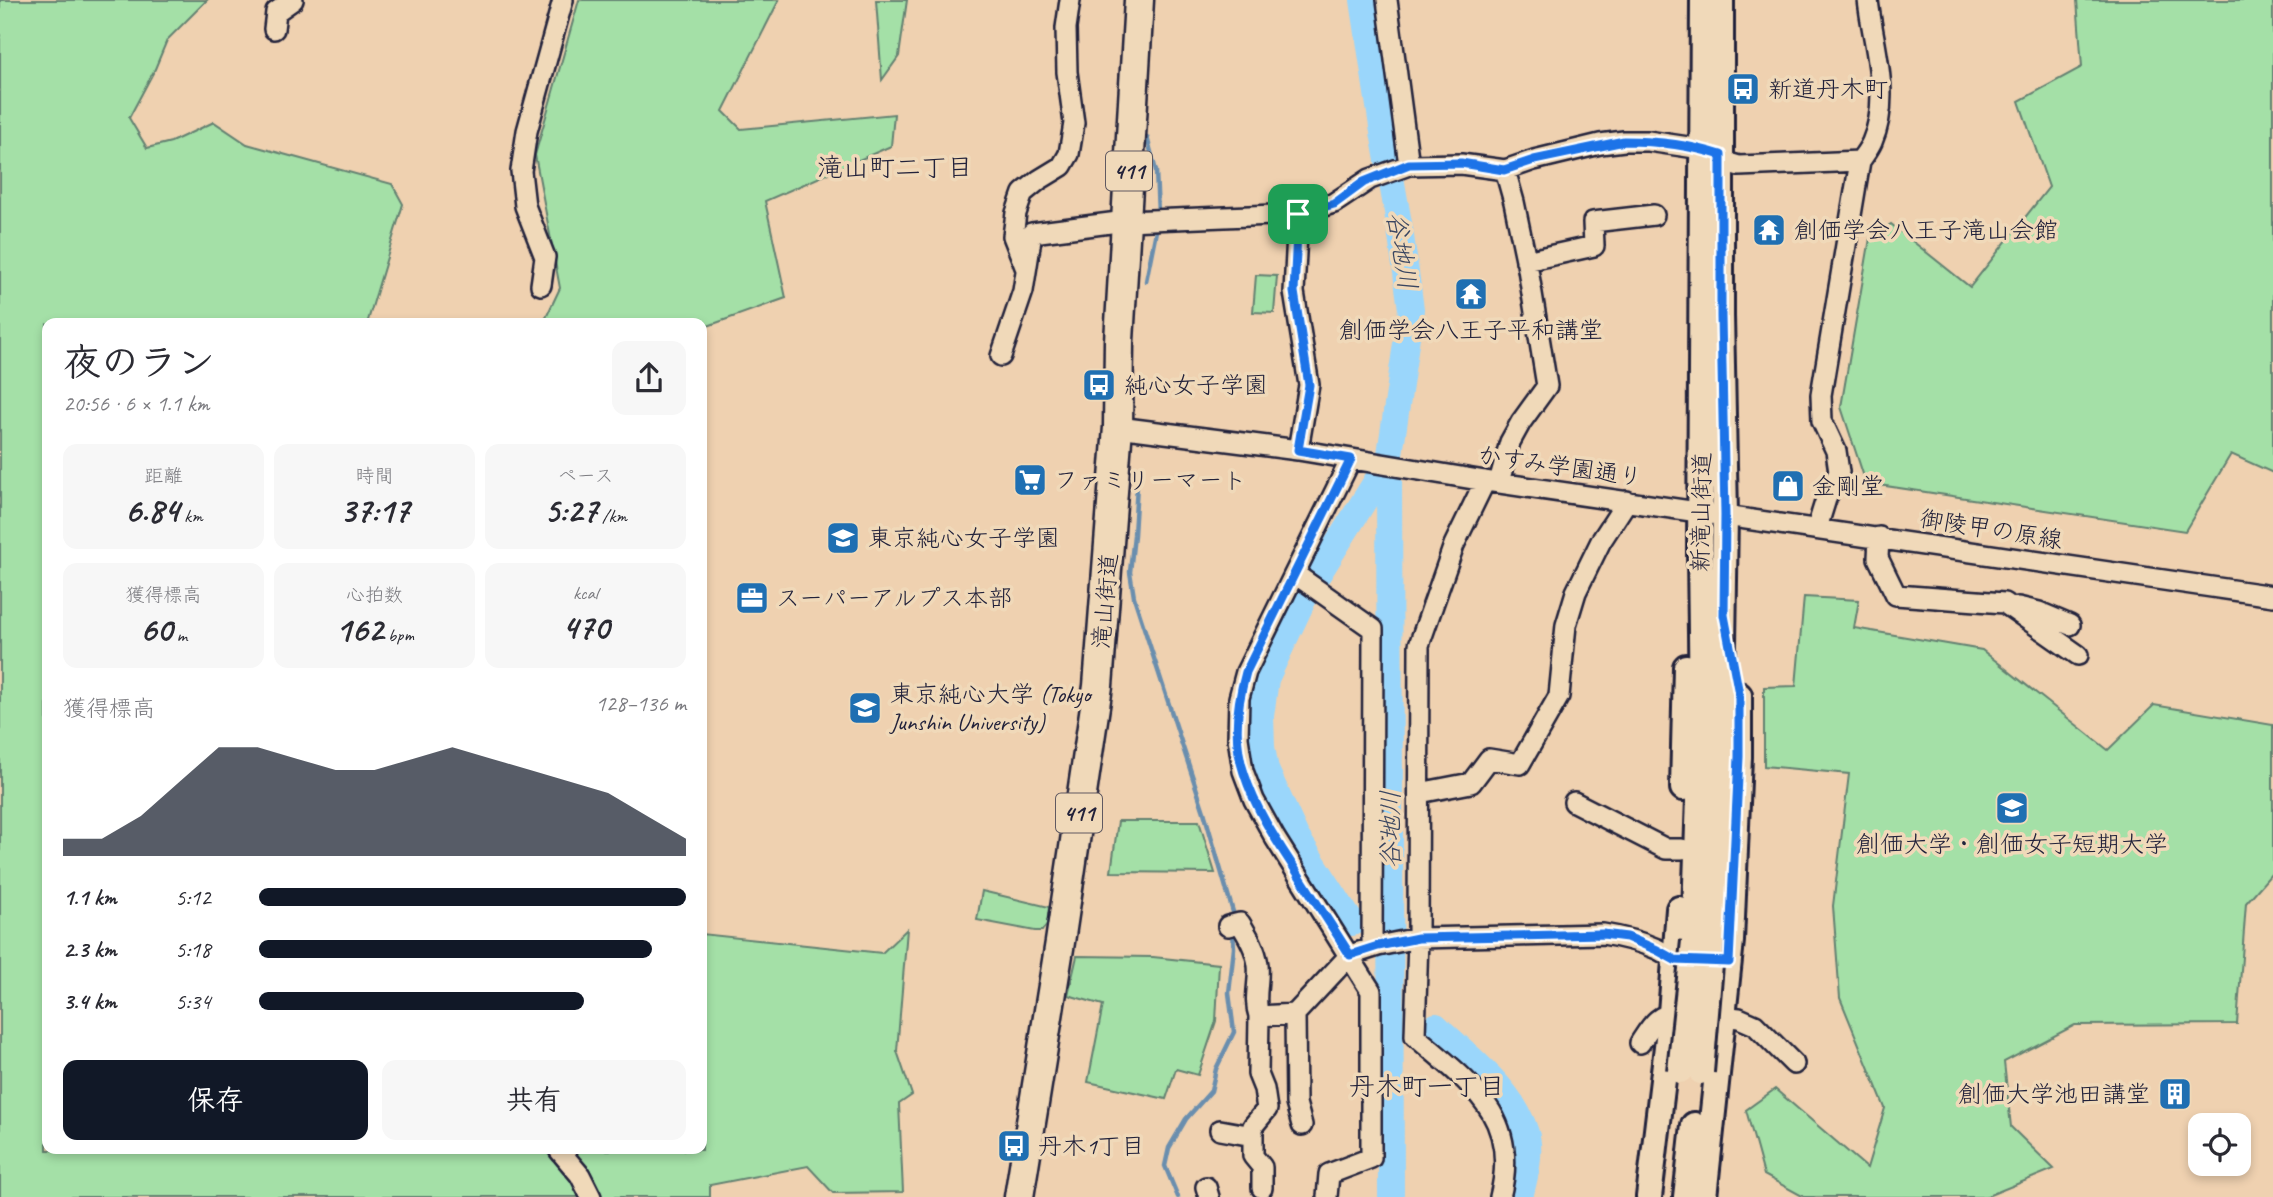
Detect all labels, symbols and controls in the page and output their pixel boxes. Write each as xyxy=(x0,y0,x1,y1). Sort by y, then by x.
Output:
bus stop icon: 新道丹木町 xyxy=(1724,70,1762,108)
place label: 新道丹木町 xyxy=(1768,74,1888,104)
district label: 滝山町二丁目 xyxy=(817,151,973,184)
road number: 411 xyxy=(1106,152,1152,190)
pin xyxy=(1268,184,1328,244)
icon: arrive xyxy=(1279,195,1317,233)
water label: 谷地川 xyxy=(1380,210,1424,292)
temple icon: 創価学会八王子滝山会館 xyxy=(1750,211,1788,249)
place label: 創価学会八王子滝山会館 xyxy=(1794,215,2058,245)
temple icon: 創価学会八王子平和講堂 xyxy=(1452,275,1490,313)
place label: 創価学会八王子平和講堂 xyxy=(1339,315,1603,345)
text: 夜のラン xyxy=(63,339,215,386)
button: share xyxy=(612,341,686,415)
bus stop icon: 純心女子学園 xyxy=(1080,366,1118,404)
place label: 純心女子学園 xyxy=(1124,370,1268,400)
text: 20:56 · 6 × 1.1 km xyxy=(63,389,209,418)
street label: かすみ学園通り xyxy=(1476,440,1644,492)
street label: 新滝山街道 xyxy=(1685,452,1717,572)
supermarket icon: ファミリーマート xyxy=(1011,461,1049,499)
text: 距離 xyxy=(144,464,183,488)
text: 時間 xyxy=(355,464,394,488)
text: ペース xyxy=(558,464,613,488)
place label: ファミリーマート xyxy=(1054,465,1246,495)
shop icon: 金剛堂 xyxy=(1769,467,1807,505)
place label: 金剛堂 xyxy=(1812,471,1884,501)
text: 6.84 xyxy=(124,488,179,533)
text: 37:17 xyxy=(340,488,409,533)
text: 5:27 xyxy=(544,488,598,533)
street label: 御陵甲の原線 xyxy=(1918,503,2064,555)
text: km xyxy=(179,504,203,528)
text: /km xyxy=(598,504,627,528)
school or university icon: 東京純心女子学園 xyxy=(824,519,862,557)
place label: 東京純心女子学園 xyxy=(868,523,1060,553)
street label: 滝山街道 xyxy=(1086,552,1124,650)
office icon: スーパーアルプス本部 xyxy=(733,579,771,617)
text: kcal xyxy=(573,581,598,605)
text: 獲得標高 xyxy=(125,583,202,607)
text: 心拍数 xyxy=(346,583,403,607)
place label: スーパーアルプス本部 xyxy=(776,583,1012,613)
text: 470 xyxy=(562,605,609,650)
text: 60 xyxy=(140,607,172,652)
text: 162 xyxy=(335,607,383,652)
text: m xyxy=(172,623,187,647)
text: bpm xyxy=(383,623,414,647)
place label: 東京純心大学 (Tokyo Junshin University) xyxy=(889,679,1093,737)
text: 128–136 m xyxy=(595,689,686,718)
school or university icon: 東京純心大学 (Tokyo Junshin University) xyxy=(846,689,884,727)
text: 獲得標高 xyxy=(63,694,155,723)
school or university icon: 創価大学・創価女子短期大学 xyxy=(1993,789,2031,827)
water label: 谷地川 xyxy=(1374,790,1407,868)
road number: 411 xyxy=(1056,793,1102,832)
place label: 創価大学・創価女子短期大学 xyxy=(1856,829,2168,859)
text: 1.1 km xyxy=(63,883,117,912)
text: 5:12 xyxy=(175,883,211,912)
text: 2.3 km xyxy=(63,935,117,964)
text: 5:18 xyxy=(175,935,211,964)
text: 3.4 km xyxy=(63,987,117,1016)
text: 5:34 xyxy=(175,987,211,1016)
button: 保存 xyxy=(63,1060,368,1140)
button: 共有 xyxy=(382,1060,686,1140)
district label: 丹木町一丁目 xyxy=(1349,1070,1505,1103)
building icon: 創価大学池田講堂 xyxy=(2156,1075,2194,1113)
place label: 創価大学池田講堂 xyxy=(1958,1079,2150,1109)
map controls xyxy=(2188,1113,2251,1176)
button: locate xyxy=(2188,1113,2251,1176)
bus stop icon: 丹木1丁目 xyxy=(995,1127,1033,1165)
place label: 丹木1丁目 xyxy=(1038,1131,1145,1161)

